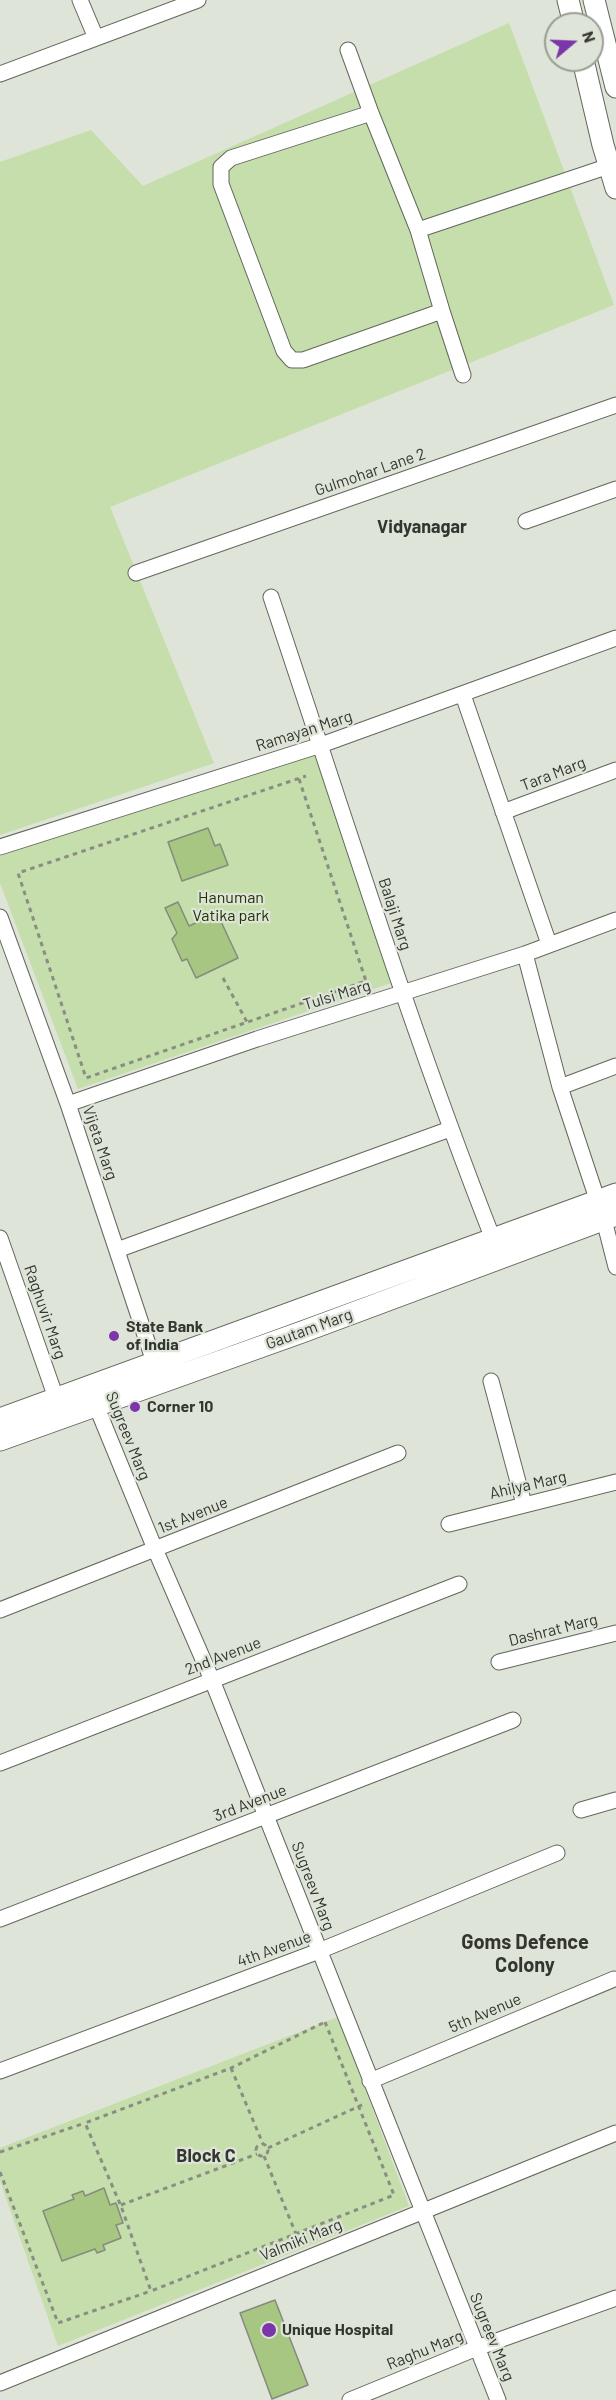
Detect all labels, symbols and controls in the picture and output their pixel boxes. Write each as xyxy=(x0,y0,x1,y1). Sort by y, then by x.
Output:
north arrow xyxy=(544,12,604,72)
text: N xyxy=(579,28,600,45)
street label: Gulmohar Lane 2 xyxy=(312,444,428,500)
district label: Vidyanagar xyxy=(377,516,467,538)
street label: Ramayan Marg xyxy=(253,706,355,756)
street label: Tara Marg xyxy=(518,753,588,795)
street label: Balaji Marg xyxy=(374,875,416,953)
park label: Hanuman Vatika park xyxy=(193,888,269,926)
street label: Tulsi Marg xyxy=(301,976,373,1014)
street label: Vijeta Marg xyxy=(78,1104,122,1182)
street label: Raghuvir Marg xyxy=(20,1262,70,1362)
street label: Gautam Marg xyxy=(263,1304,355,1354)
place label: State Bank of India xyxy=(126,1317,203,1355)
marker: State Bank of India xyxy=(107,1329,121,1343)
street label: Sugreev Marg xyxy=(102,1389,154,1483)
place label: Corner 10 xyxy=(147,1397,213,1417)
marker: Corner 10 xyxy=(128,1400,142,1414)
street label: Ahilya Marg xyxy=(488,1467,568,1503)
street label: 1st Avenue xyxy=(155,1492,231,1538)
street label: Dashrat Marg xyxy=(507,1610,599,1650)
street label: 2nd Avenue xyxy=(182,1633,264,1679)
street label: 3rd Avenue xyxy=(211,1780,289,1826)
street label: Sugreev Marg xyxy=(287,1839,339,1933)
street label: 4th Avenue xyxy=(234,1927,314,1971)
district label: Goms Defence Colony xyxy=(461,1930,589,1977)
street label: 5th Avenue xyxy=(446,1989,524,2037)
district label: Block C xyxy=(176,2145,236,2167)
street label: Valmiki Marg xyxy=(257,2215,345,2265)
street label: Sugreev Marg xyxy=(466,2290,518,2384)
place label: Unique Hospital xyxy=(282,2320,393,2340)
marker: Unique Hospital xyxy=(260,2321,278,2339)
street label: Raghu Marg xyxy=(384,2326,466,2374)

